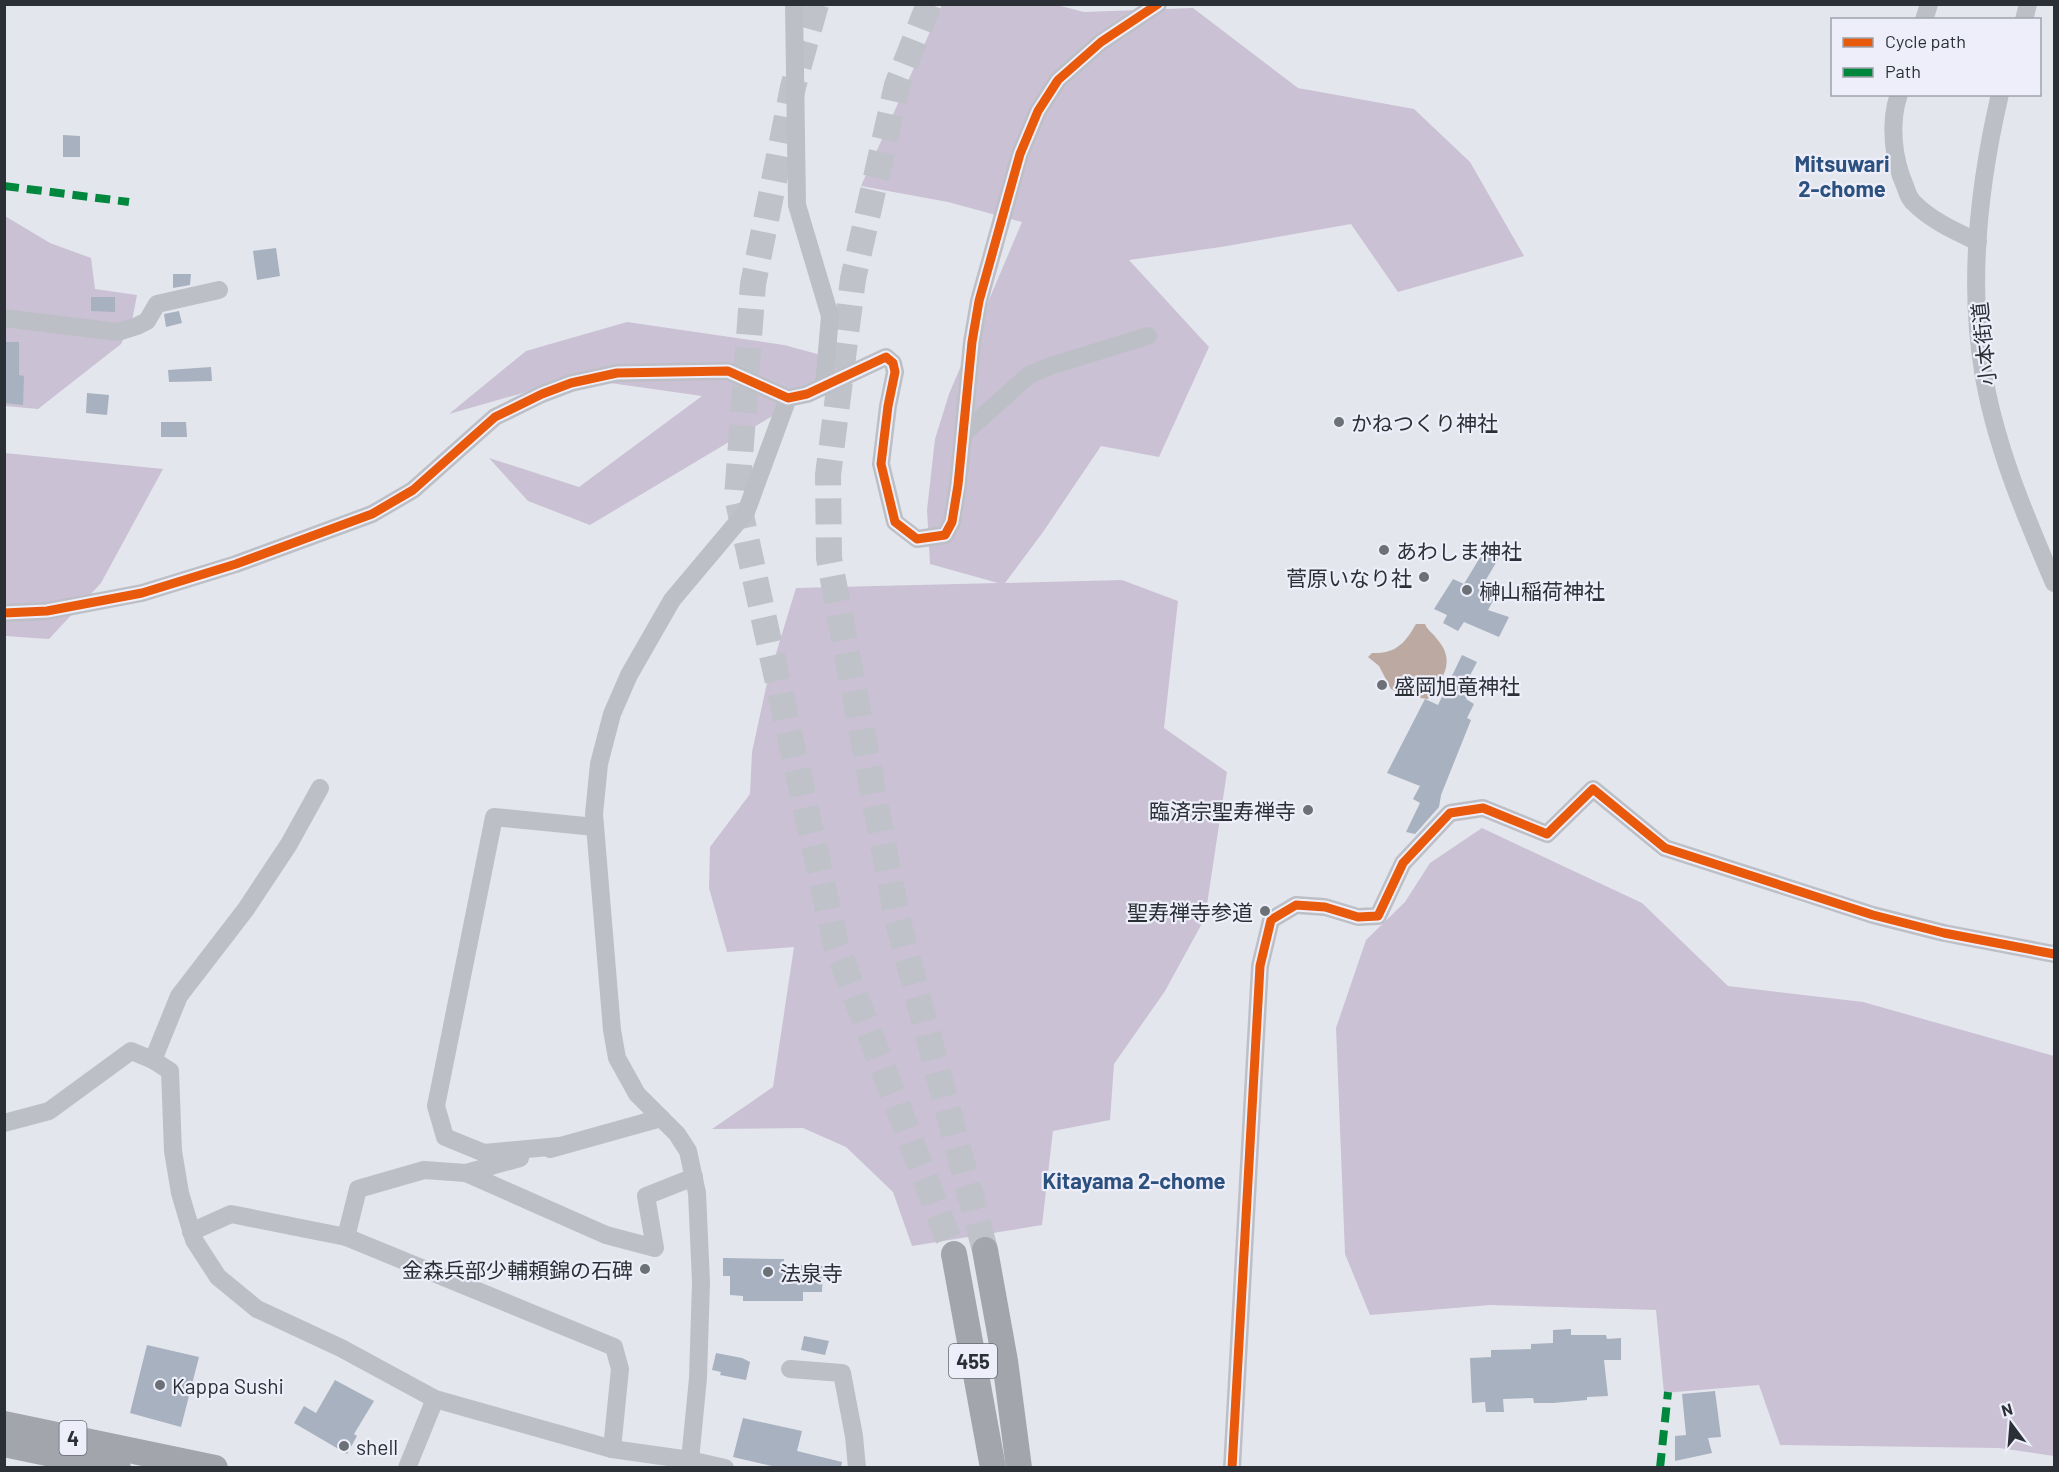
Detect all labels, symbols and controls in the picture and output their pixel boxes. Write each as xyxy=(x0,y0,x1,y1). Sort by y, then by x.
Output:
legend xyxy=(1831,18,2041,96)
text: Cycle path xyxy=(1885,30,1966,52)
text: Path xyxy=(1885,60,1921,82)
district label: Mitsuwari 2-chome xyxy=(1794,150,1890,201)
street label: 小本街道 xyxy=(1966,301,2000,387)
place label: かねつくり神社 xyxy=(1351,410,1498,435)
marker: かねつくり神社 xyxy=(1332,415,1346,429)
place label: あわしま神社 xyxy=(1396,538,1522,563)
marker: あわしま神社 xyxy=(1377,543,1391,557)
place label: 菅原いなり社 xyxy=(1286,565,1412,590)
marker: 菅原いなり社 xyxy=(1417,570,1431,584)
place label: 榊山稲荷神社 xyxy=(1479,578,1605,603)
marker: 榊山稲荷神社 xyxy=(1460,583,1474,597)
place label: 盛岡旭竜神社 xyxy=(1394,673,1520,698)
marker: 盛岡旭竜神社 xyxy=(1375,678,1389,692)
place label: 臨済宗聖寿禅寺 xyxy=(1149,798,1296,823)
marker: 臨済宗聖寿禅寺 xyxy=(1301,803,1315,817)
place label: 聖寿禅寺参道 xyxy=(1127,899,1253,924)
marker: 聖寿禅寺参道 xyxy=(1258,904,1272,918)
district label: Kitayama 2-chome xyxy=(1042,1167,1226,1193)
place label: 金森兵部少輔頼錦の石碑 xyxy=(402,1257,633,1282)
place label: 法泉寺 xyxy=(780,1260,843,1285)
marker: 金森兵部少輔頼錦の石碑 xyxy=(638,1262,652,1276)
marker: 法泉寺 xyxy=(761,1265,775,1279)
road number: 455 xyxy=(949,1344,997,1378)
place label: Kappa Sushi xyxy=(172,1373,284,1398)
marker: Kappa Sushi xyxy=(153,1378,167,1392)
north arrow xyxy=(1981,1394,2041,1454)
text: N xyxy=(1999,1399,2014,1420)
road number: 4 xyxy=(60,1421,86,1455)
place label: shell xyxy=(356,1434,398,1459)
marker: shell xyxy=(337,1439,351,1453)

